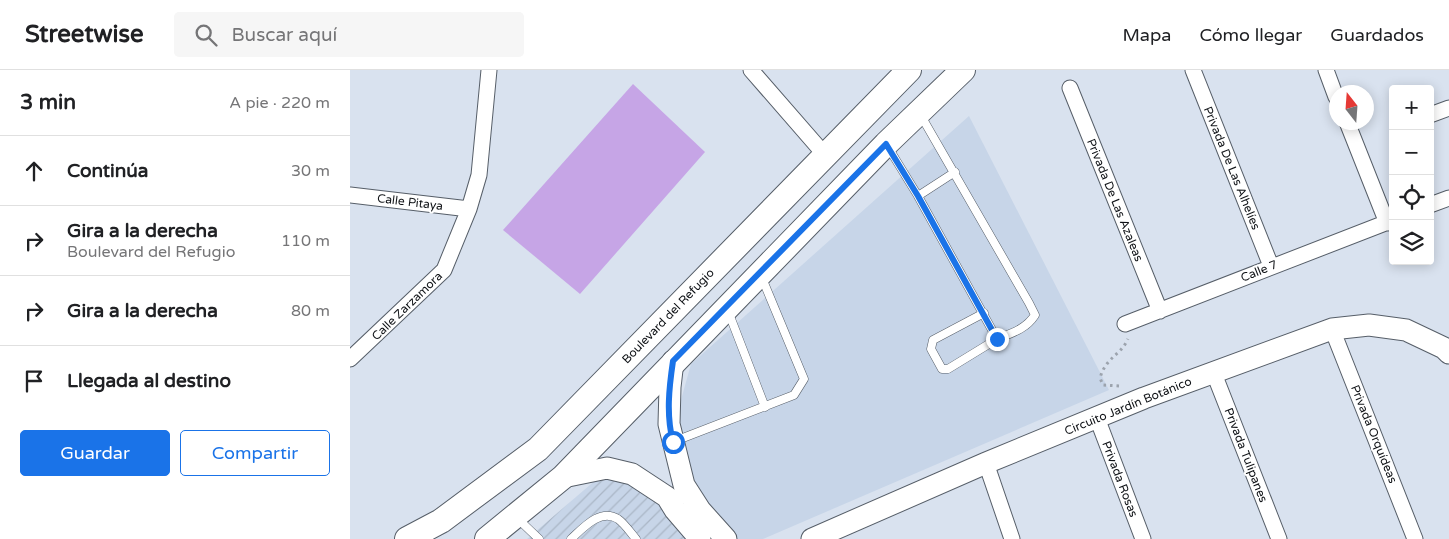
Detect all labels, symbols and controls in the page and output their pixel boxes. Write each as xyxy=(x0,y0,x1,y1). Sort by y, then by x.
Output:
search box xyxy=(174,12,524,57)
text: Streetwise xyxy=(25,20,144,49)
icon: search xyxy=(192,21,220,49)
text: Buscar aquí xyxy=(232,24,337,46)
text: Mapa xyxy=(1122,24,1171,46)
text: Cómo llegar xyxy=(1199,24,1302,46)
text: Guardados xyxy=(1330,24,1424,46)
north arrow xyxy=(1329,85,1374,130)
map controls xyxy=(1389,85,1434,265)
button: + xyxy=(1389,85,1434,130)
text: 3 min xyxy=(20,90,76,115)
text: A pie · 220 m xyxy=(229,93,330,113)
street label: Privada De Las Alhelíes xyxy=(1201,104,1263,232)
button: − xyxy=(1389,130,1434,175)
street label: Privada De Las Azaleas xyxy=(1084,137,1146,264)
icon: ahead xyxy=(20,157,48,185)
text: Continúa xyxy=(67,160,149,182)
text: 30 m xyxy=(291,161,330,181)
button: locate xyxy=(1389,175,1434,220)
street label: Calle Pitaya xyxy=(376,191,444,213)
text: Gira a la derecha xyxy=(67,220,218,242)
button: layers xyxy=(1389,220,1434,265)
icon: right xyxy=(20,227,48,255)
text: 110 m xyxy=(281,231,330,251)
text: Boulevard del Refugio xyxy=(67,242,235,262)
street label: Calle 7 xyxy=(1239,257,1279,285)
street label: Boulevard del Refugio xyxy=(619,266,717,366)
street label: Calle Zarzamora xyxy=(369,269,445,343)
icon: right xyxy=(20,297,48,325)
text: Gira a la derecha xyxy=(67,300,218,322)
text: 80 m xyxy=(291,301,330,321)
route end xyxy=(986,328,1009,351)
icon: arrive xyxy=(20,367,48,395)
text: Llegada al destino xyxy=(67,370,231,392)
street label: Circuito Jardín Botánico xyxy=(1062,374,1194,438)
street label: Privada Orquídeas xyxy=(1348,383,1400,485)
street label: Privada Tulipanes xyxy=(1222,406,1271,504)
button: Guardar xyxy=(20,430,170,476)
button: Compartir xyxy=(180,430,330,476)
route start xyxy=(662,431,685,454)
street label: Privada Rosas xyxy=(1099,439,1141,519)

